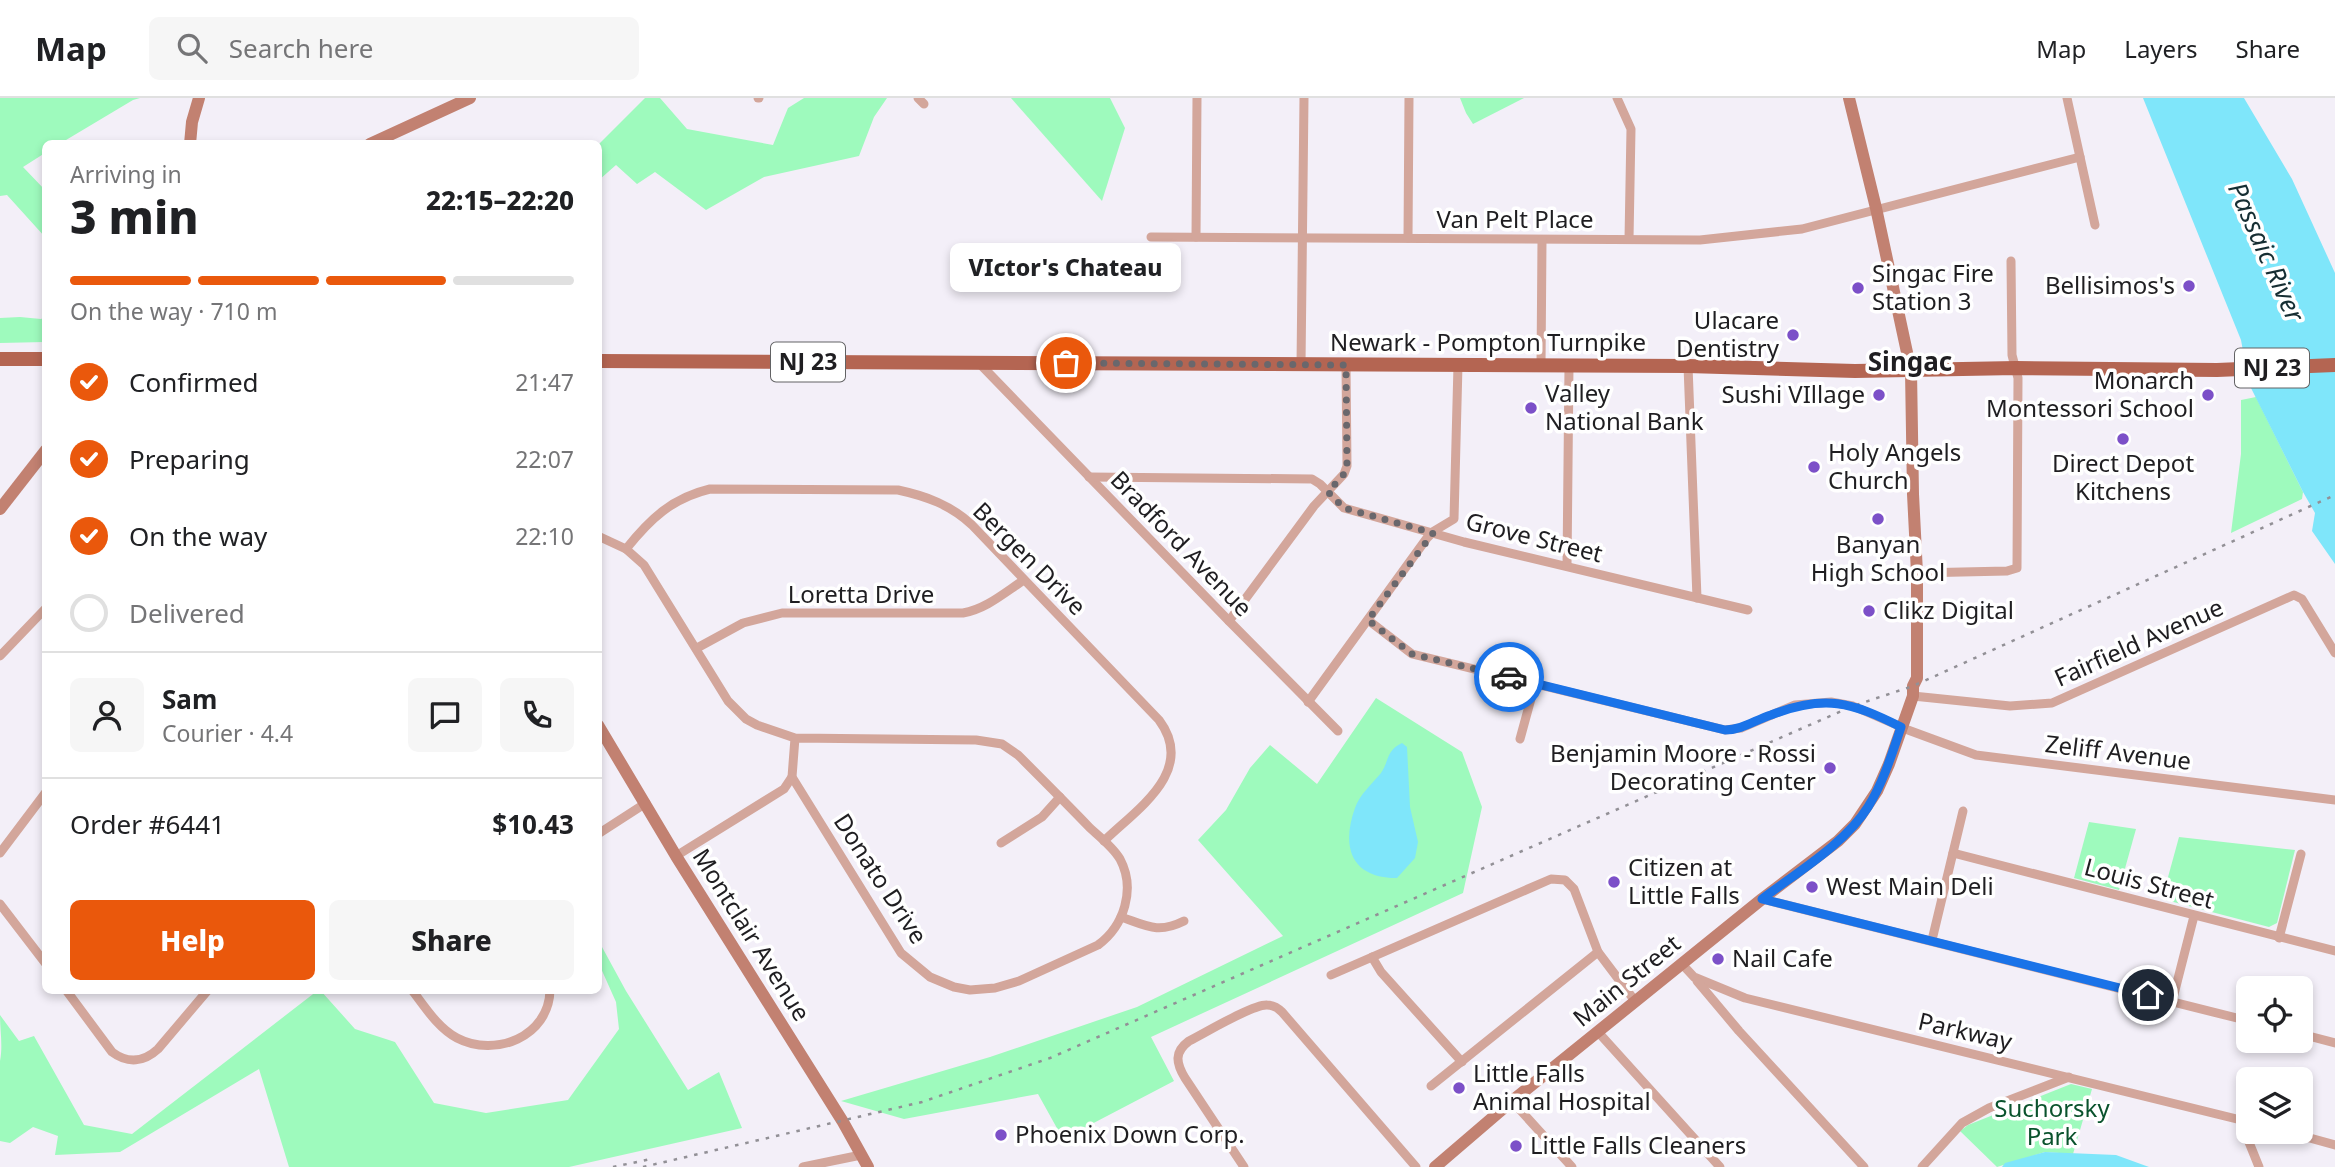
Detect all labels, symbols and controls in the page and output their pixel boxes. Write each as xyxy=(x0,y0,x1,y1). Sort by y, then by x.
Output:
search box xyxy=(149,17,639,80)
text: Map xyxy=(35,26,107,71)
icon: search xyxy=(173,29,211,67)
text: Search here xyxy=(229,30,373,66)
text: Map xyxy=(2036,32,2086,65)
text: Layers xyxy=(2124,32,2198,65)
text: Share xyxy=(2236,32,2300,65)
text: Arriving in xyxy=(70,158,182,190)
water label: Passaic River xyxy=(2220,176,2314,329)
text: 22:15–22:20 xyxy=(426,182,574,218)
text: 3 min xyxy=(70,185,199,247)
street label: Van Pelt Place xyxy=(1437,202,1593,235)
callout: VIctor's Chateau xyxy=(950,244,1182,293)
text: VIctor's Chateau xyxy=(968,251,1163,283)
place label: Singac Fire Station 3 xyxy=(1872,256,1994,317)
place label: Bellisimos's xyxy=(2045,268,2175,301)
marker: Bellisimos's xyxy=(2181,278,2197,294)
marker: Singac Fire Station 3 xyxy=(1850,280,1866,296)
text: On the way · 710 m xyxy=(70,295,277,327)
place label: Ulacare Dentistry xyxy=(1676,303,1780,364)
street label: Newark - Pompton Turnpike xyxy=(1330,325,1646,358)
marker: Ulacare Dentistry xyxy=(1785,327,1801,343)
pin xyxy=(1036,333,1096,393)
road number: NJ 23 xyxy=(771,342,845,382)
district label: Singac xyxy=(1868,343,1952,379)
icon: bag xyxy=(1047,344,1085,382)
road number: NJ 23 xyxy=(2235,348,2309,388)
icon: check xyxy=(70,363,108,401)
place label: Monarch Montessori School xyxy=(1986,363,2194,424)
text: Confirmed xyxy=(129,364,259,400)
text: 21:47 xyxy=(515,366,574,398)
place label: Valley National Bank xyxy=(1545,376,1704,437)
place label: Sushi VIllage xyxy=(1722,377,1865,410)
marker: Sushi VIllage xyxy=(1871,387,1887,403)
marker: Monarch Montessori School xyxy=(2200,387,2216,403)
marker: Valley National Bank xyxy=(1523,400,1539,416)
marker: Direct Depot Kitchens xyxy=(2115,431,2131,447)
place label: Holy Angels Church xyxy=(1828,435,1961,496)
icon: check xyxy=(70,440,108,478)
text: Preparing xyxy=(129,441,250,477)
text: 22:07 xyxy=(515,443,574,475)
place label: Direct Depot Kitchens xyxy=(2052,446,2194,507)
marker: Holy Angels Church xyxy=(1806,459,1822,475)
street label: Bradford Avenue xyxy=(1104,463,1260,623)
street label: Bergen Drive xyxy=(966,494,1094,622)
street label: Grove Street xyxy=(1462,504,1607,570)
marker: Banyan High School xyxy=(1870,511,1886,527)
icon: check xyxy=(70,517,108,555)
text: On the way xyxy=(129,518,267,554)
text: 22:10 xyxy=(515,520,574,552)
place label: Banyan High School xyxy=(1811,527,1945,588)
street label: Loretta Drive xyxy=(788,577,934,610)
street label: Fairfield Avenue xyxy=(2049,590,2228,694)
place label: Clikz Digital xyxy=(1883,593,2014,626)
text: Delivered xyxy=(129,595,245,631)
marker: Clikz Digital xyxy=(1861,603,1877,619)
courier xyxy=(1474,642,1544,712)
icon: car xyxy=(1490,658,1528,696)
button: person xyxy=(70,678,144,752)
button: chat xyxy=(408,678,482,752)
button: phone xyxy=(500,678,574,752)
text: Sam xyxy=(162,681,217,717)
text: Courier · 4.4 xyxy=(162,717,293,749)
street label: Zeliff Avenue xyxy=(2043,726,2193,777)
place label: Benjamin Moore - Rossi Decorating Center xyxy=(1550,736,1816,797)
marker: Benjamin Moore - Rossi Decorating Center xyxy=(1822,760,1838,776)
text: Order #6441 xyxy=(70,806,225,842)
text: $10.43 xyxy=(492,806,574,842)
street label: Donato Drive xyxy=(827,807,936,950)
street label: Montclair Avenue xyxy=(686,842,819,1027)
street label: Louis Street xyxy=(2081,849,2218,916)
place label: Citizen at Little Falls xyxy=(1628,850,1740,911)
place label: West Main Deli xyxy=(1826,869,1994,902)
marker: Citizen at Little Falls xyxy=(1606,874,1622,890)
marker: West Main Deli xyxy=(1804,879,1820,895)
button: Help xyxy=(70,900,315,980)
button: Share xyxy=(329,900,574,980)
street label: Main Street xyxy=(1565,926,1687,1033)
place label: Nail Cafe xyxy=(1732,941,1833,974)
marker: Nail Cafe xyxy=(1710,951,1726,967)
pin xyxy=(2118,965,2178,1025)
icon: home xyxy=(2129,976,2167,1014)
map controls xyxy=(2236,976,2313,1144)
button: locate xyxy=(2236,976,2313,1053)
street label: Parkway xyxy=(1915,1004,2016,1058)
place label: Little Falls Animal Hospital xyxy=(1473,1056,1651,1117)
button: layers xyxy=(2236,1067,2313,1144)
marker: Little Falls Animal Hospital xyxy=(1451,1080,1467,1096)
park label: Suchorsky Park xyxy=(1994,1091,2110,1152)
place label: Phoenix Down Corp. xyxy=(1015,1117,1245,1150)
marker: Phoenix Down Corp. xyxy=(993,1127,1009,1143)
place label: Little Falls Cleaners xyxy=(1530,1128,1746,1161)
marker: Little Falls Cleaners xyxy=(1508,1138,1524,1154)

